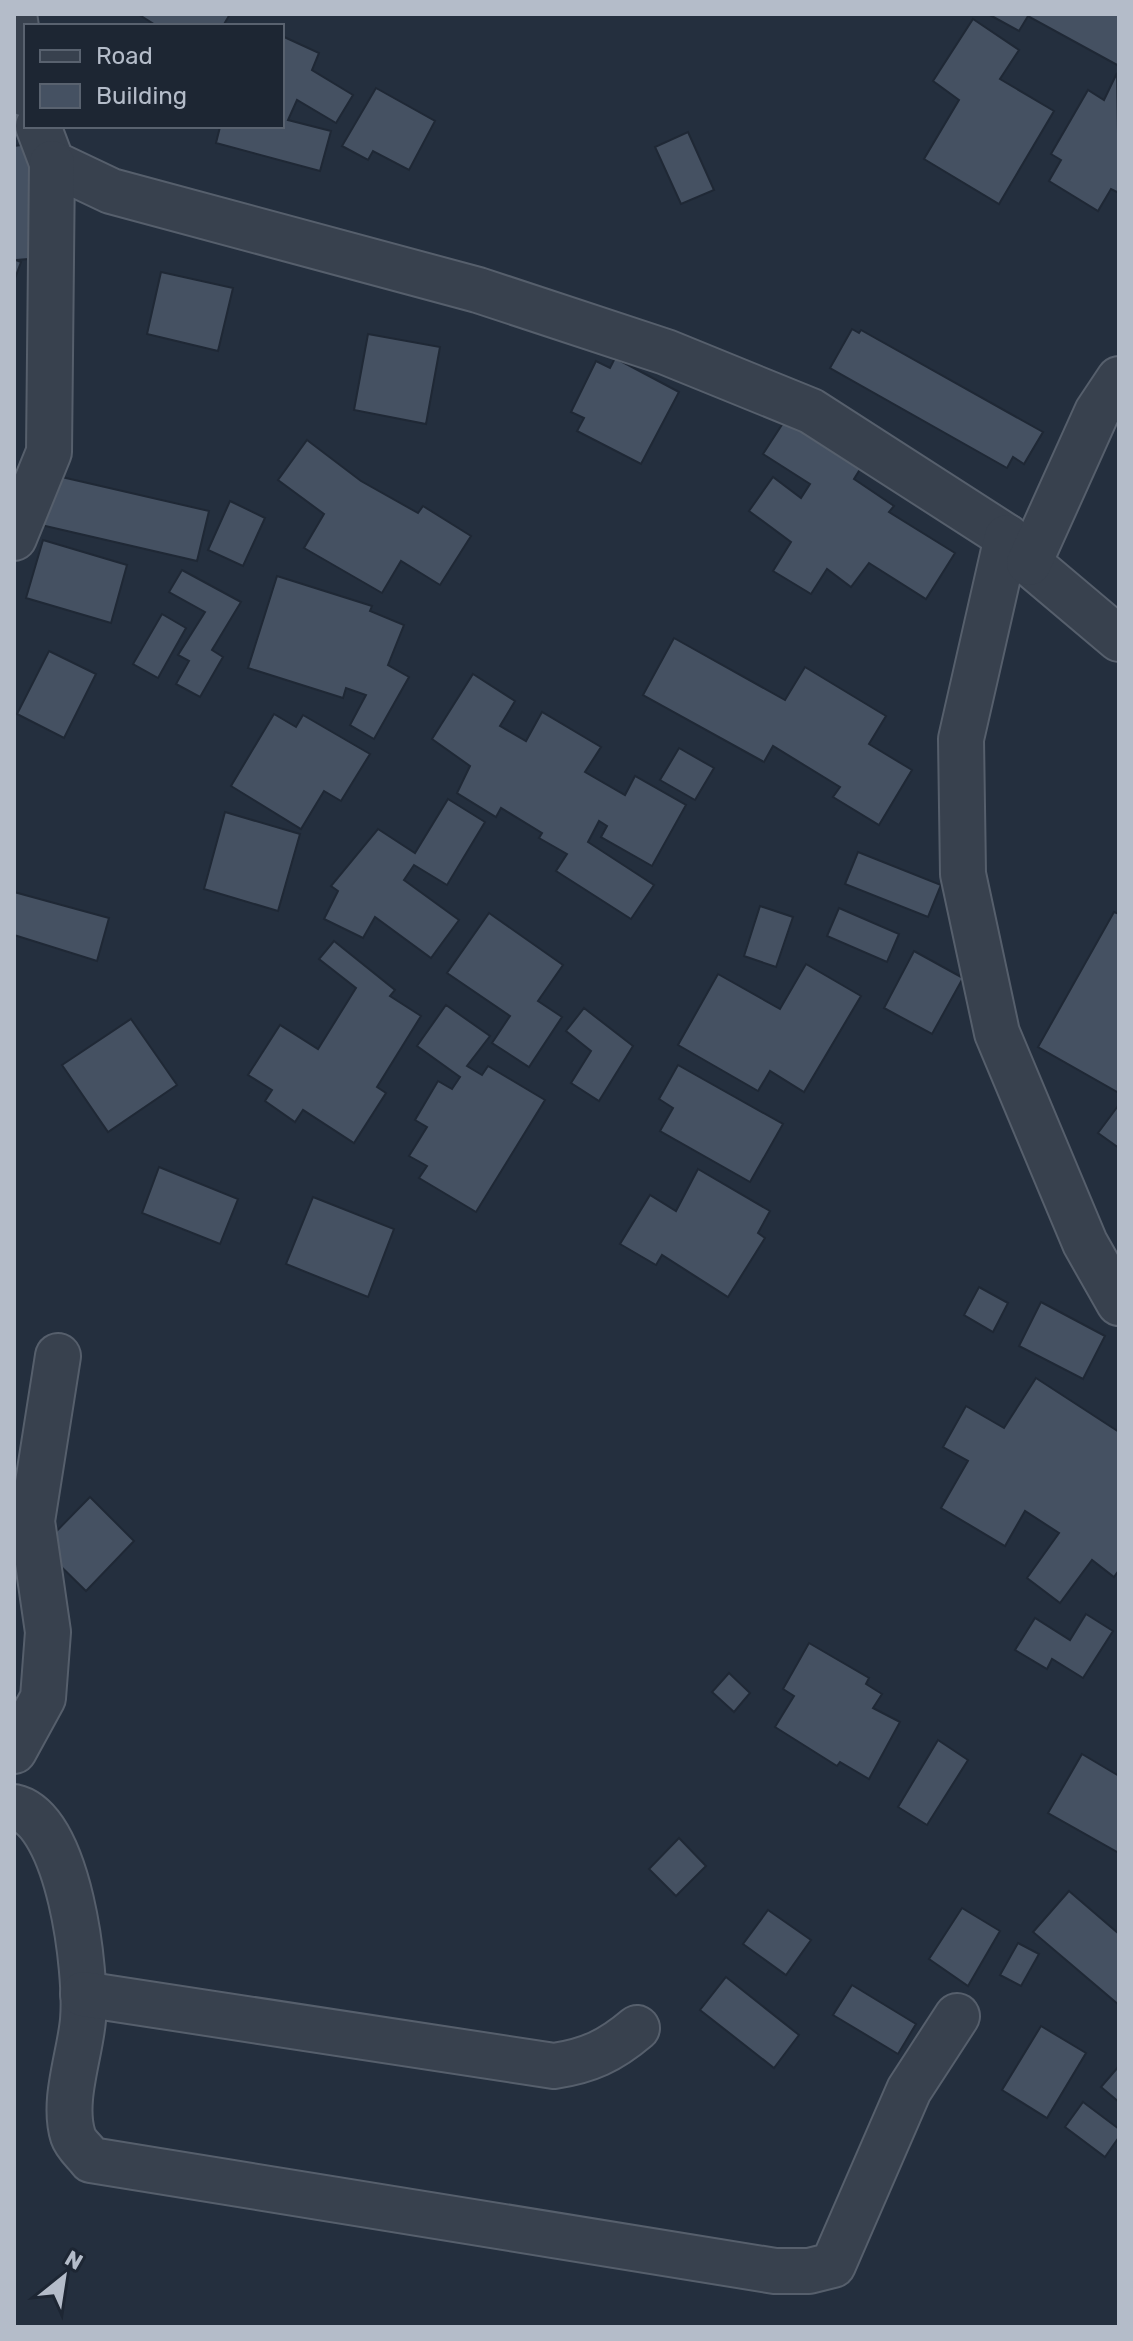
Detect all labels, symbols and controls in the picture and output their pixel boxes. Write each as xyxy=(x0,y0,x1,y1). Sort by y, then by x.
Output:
legend xyxy=(24,24,284,128)
text: Road xyxy=(96,42,153,70)
text: Building xyxy=(96,82,187,110)
north arrow xyxy=(24,2237,104,2317)
text: N xyxy=(60,2244,87,2276)

